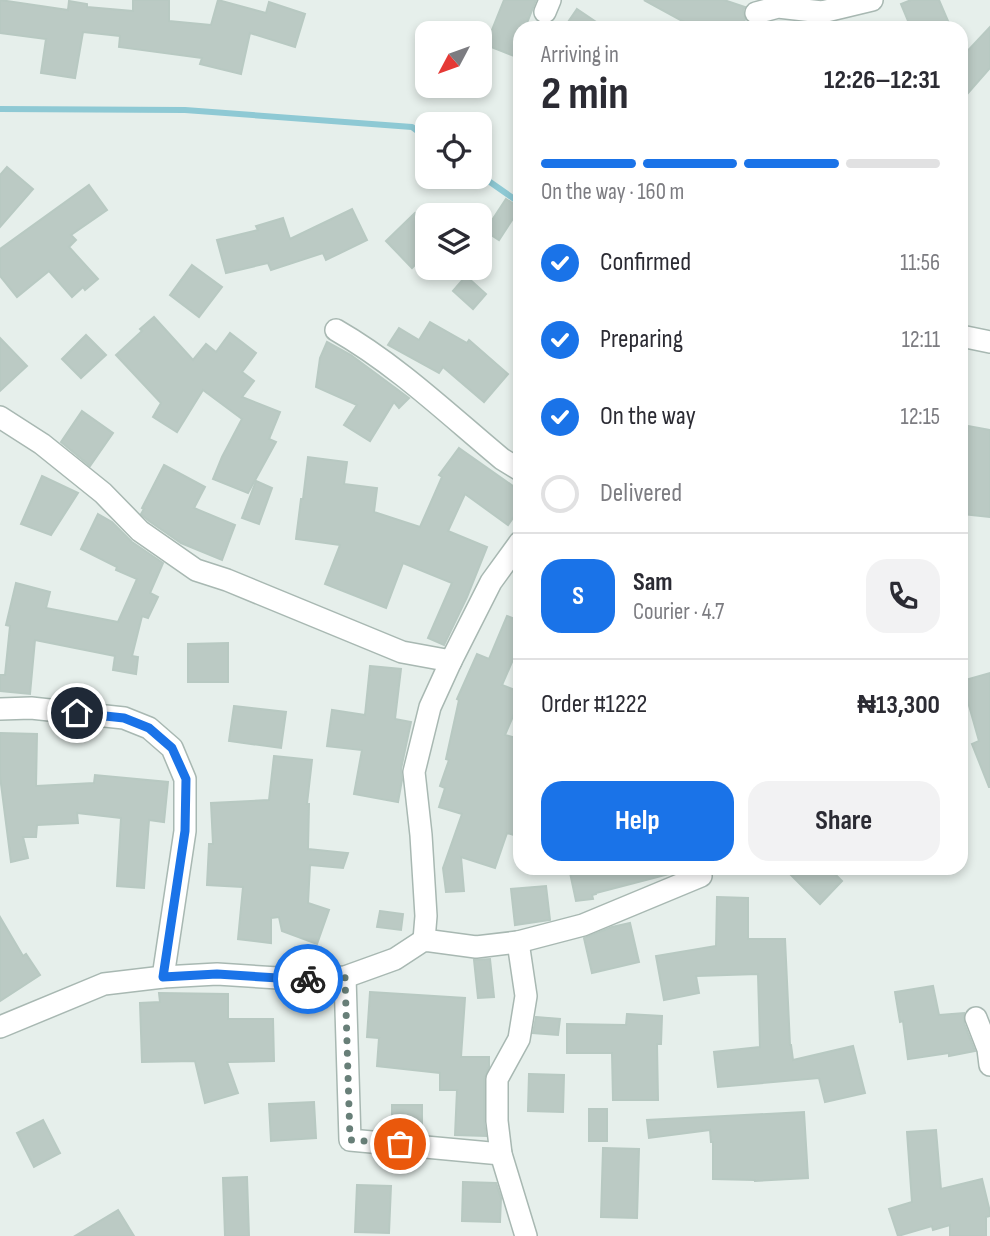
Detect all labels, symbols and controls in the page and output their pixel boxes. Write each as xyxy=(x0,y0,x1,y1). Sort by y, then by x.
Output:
north arrow xyxy=(415,21,492,98)
map controls xyxy=(415,21,492,280)
text: Arriving in xyxy=(541,41,619,69)
text: 12:26–12:31 xyxy=(824,65,940,96)
text: 2 min xyxy=(541,67,629,122)
button: locate xyxy=(415,112,492,189)
text: On the way · 160 m xyxy=(541,178,684,206)
button: layers xyxy=(415,203,492,280)
icon: check xyxy=(541,244,579,282)
text: Confirmed xyxy=(600,247,691,278)
text: 11:56 xyxy=(900,249,940,277)
icon: check xyxy=(541,321,579,359)
text: Preparing xyxy=(600,324,683,355)
text: 12:11 xyxy=(902,326,940,354)
icon: check xyxy=(541,398,579,436)
text: On the way xyxy=(600,401,696,432)
text: 12:15 xyxy=(901,403,940,431)
text: Delivered xyxy=(600,478,682,509)
button: phone xyxy=(866,559,940,633)
text: Sam xyxy=(633,567,673,598)
text: S xyxy=(572,581,584,612)
text: Courier · 4.7 xyxy=(633,598,724,626)
pin xyxy=(47,683,107,743)
text: Order #1222 xyxy=(541,689,647,720)
text: ₦13,300 xyxy=(857,690,940,721)
icon: home xyxy=(58,694,96,732)
button: Help xyxy=(541,781,734,861)
button: Share xyxy=(748,781,940,861)
courier xyxy=(273,944,343,1014)
icon: bike xyxy=(289,960,327,998)
pin xyxy=(370,1114,430,1174)
icon: bag xyxy=(381,1125,419,1163)

